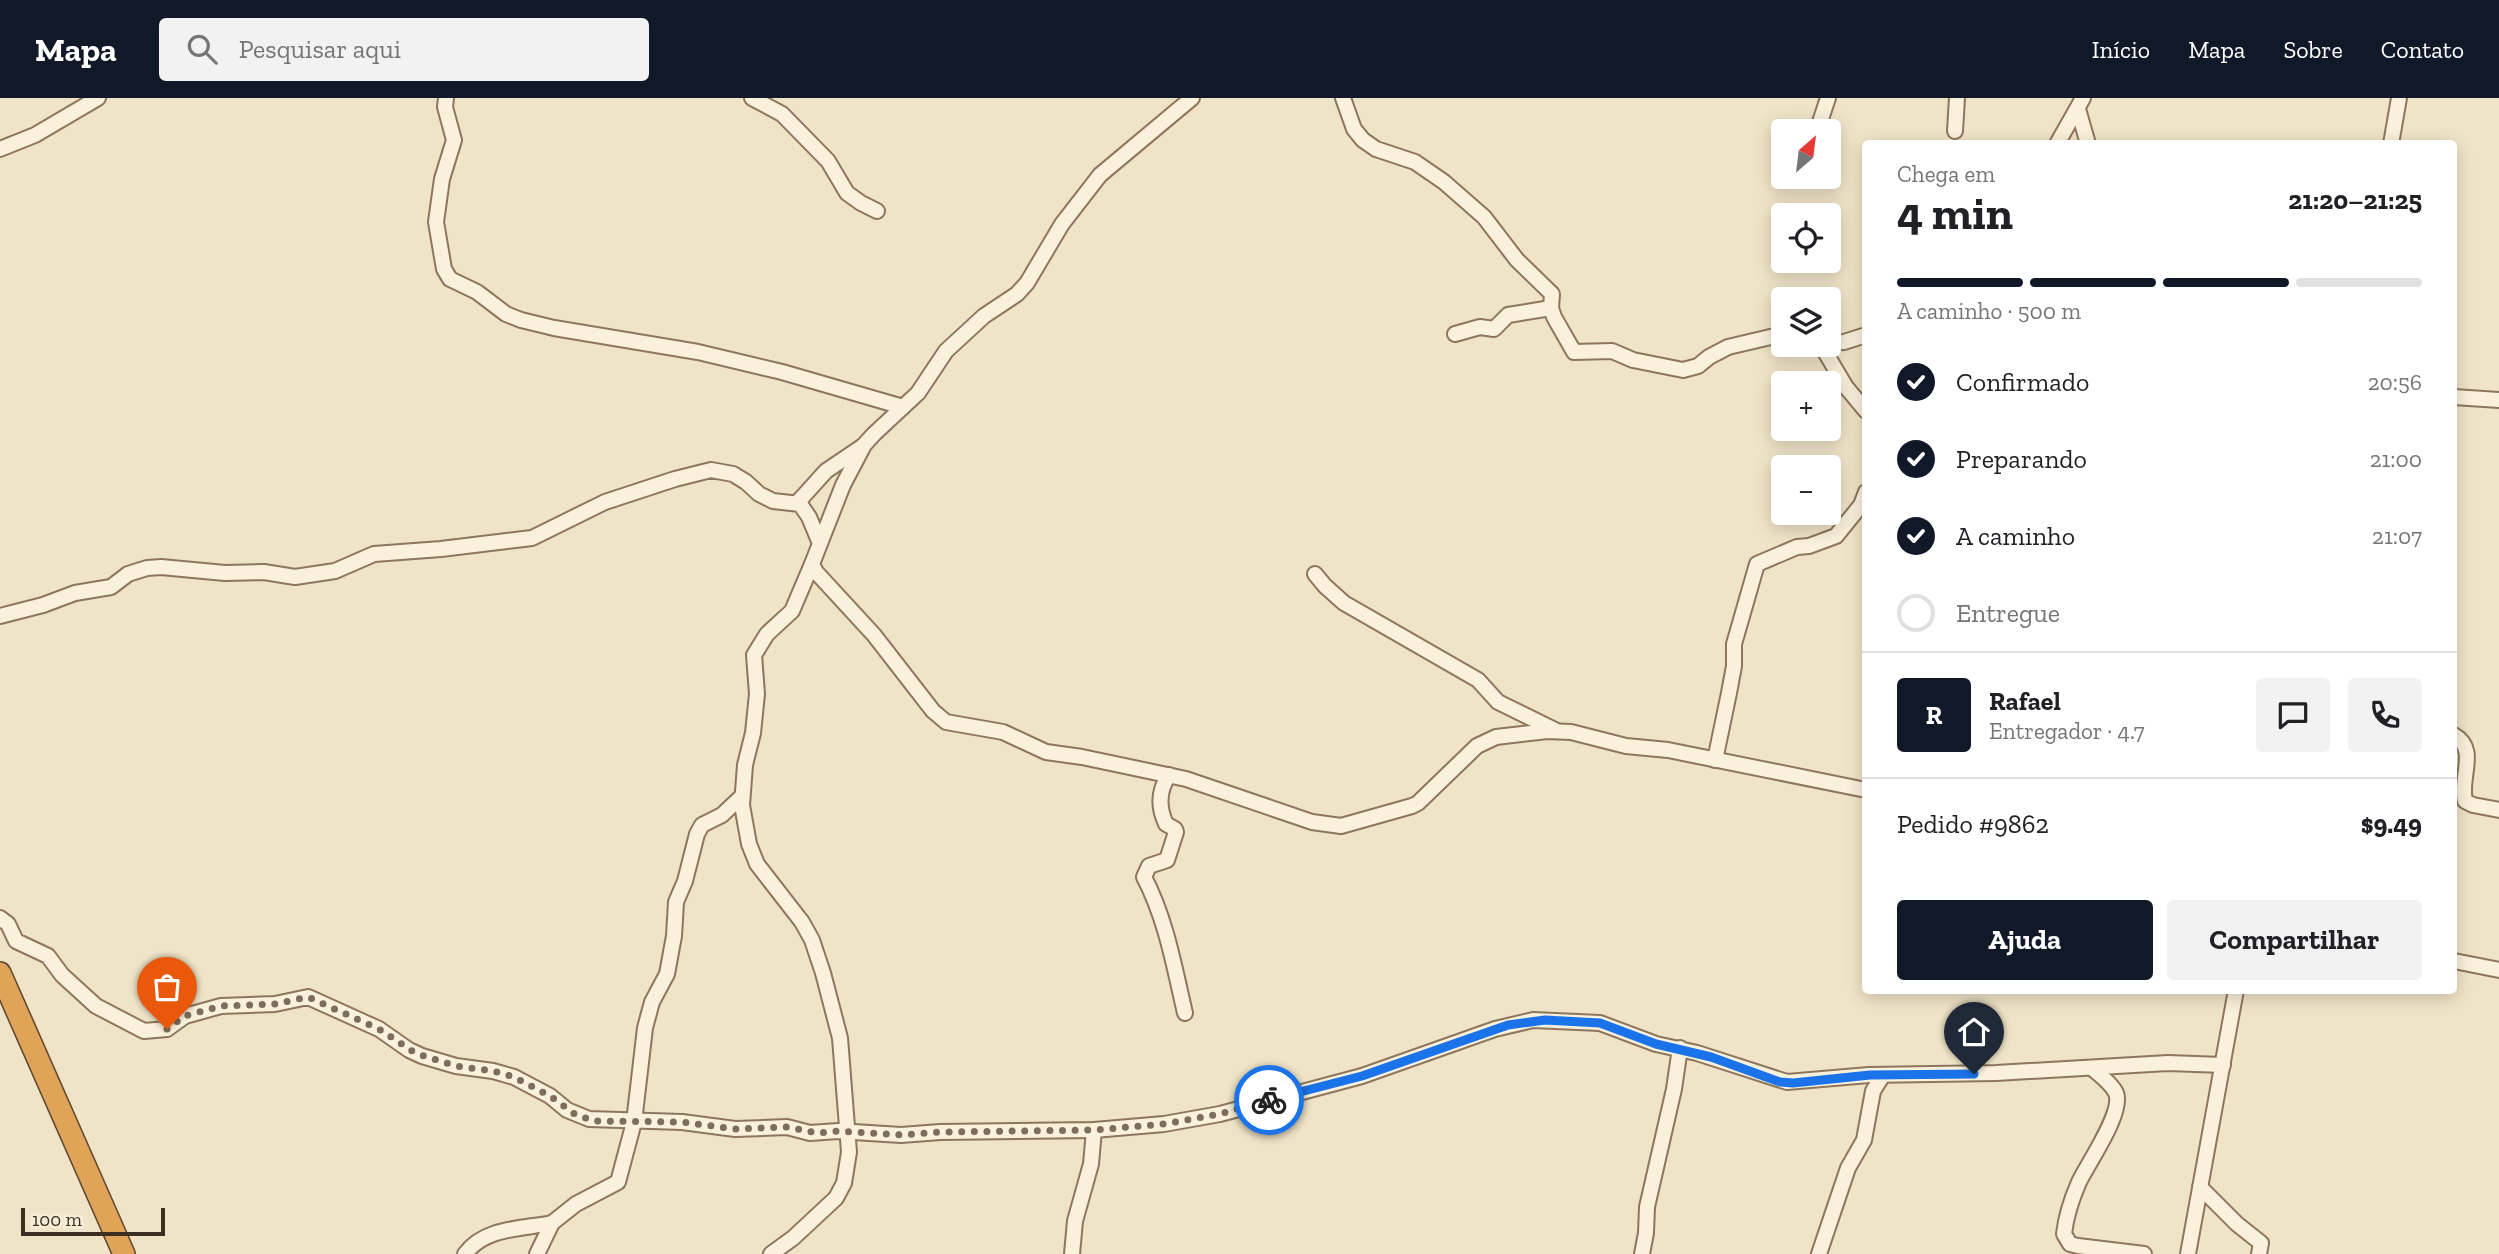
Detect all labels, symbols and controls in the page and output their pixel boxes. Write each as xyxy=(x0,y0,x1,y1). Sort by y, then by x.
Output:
search box xyxy=(159,18,649,81)
text: Mapa xyxy=(35,30,117,69)
icon: search xyxy=(183,30,221,68)
text: Pesquisar aqui xyxy=(239,33,401,65)
text: Início xyxy=(2092,35,2150,64)
text: Mapa xyxy=(2188,35,2245,64)
text: Sobre xyxy=(2283,35,2343,64)
text: Contato xyxy=(2381,35,2464,64)
north arrow xyxy=(1771,119,1841,189)
map controls xyxy=(1771,119,1841,525)
text: Chega em xyxy=(1897,160,1995,188)
text: 21:20–21:25 xyxy=(2288,184,2422,216)
text: 4 min xyxy=(1897,186,2013,241)
button: locate xyxy=(1771,203,1841,273)
button: layers xyxy=(1771,287,1841,357)
text: A caminho · 500 m xyxy=(1897,297,2081,325)
icon: check xyxy=(1897,363,1935,401)
text: Confirmado xyxy=(1956,366,2089,398)
text: 20:56 xyxy=(2368,368,2422,396)
button: + xyxy=(1771,371,1841,441)
icon: check xyxy=(1897,440,1935,478)
text: Preparando xyxy=(1956,443,2087,475)
text: 21:00 xyxy=(2370,445,2422,473)
button: − xyxy=(1771,455,1841,525)
icon: check xyxy=(1897,517,1935,555)
text: A caminho xyxy=(1956,520,2075,552)
text: 21:07 xyxy=(2372,522,2422,550)
text: Entregue xyxy=(1956,597,2060,629)
button: chat xyxy=(2256,678,2330,752)
button: phone xyxy=(2348,678,2422,752)
text: Rafael xyxy=(1989,685,2061,717)
text: R xyxy=(1926,699,1942,731)
text: Entregador · 4.7 xyxy=(1989,717,2145,745)
text: Pedido #9862 xyxy=(1897,808,2049,840)
text: $9.49 xyxy=(2361,808,2422,840)
button: Ajuda xyxy=(1897,900,2153,980)
button: Compartilhar xyxy=(2167,900,2422,980)
pin xyxy=(137,957,197,1029)
icon: bag xyxy=(148,968,186,1006)
pin xyxy=(1944,1002,2004,1074)
icon: home xyxy=(1955,1013,1993,1051)
courier xyxy=(1234,1065,1304,1135)
icon: bike xyxy=(1250,1081,1288,1119)
scale bar xyxy=(21,1205,164,1237)
text: 100 m xyxy=(32,1208,82,1231)

